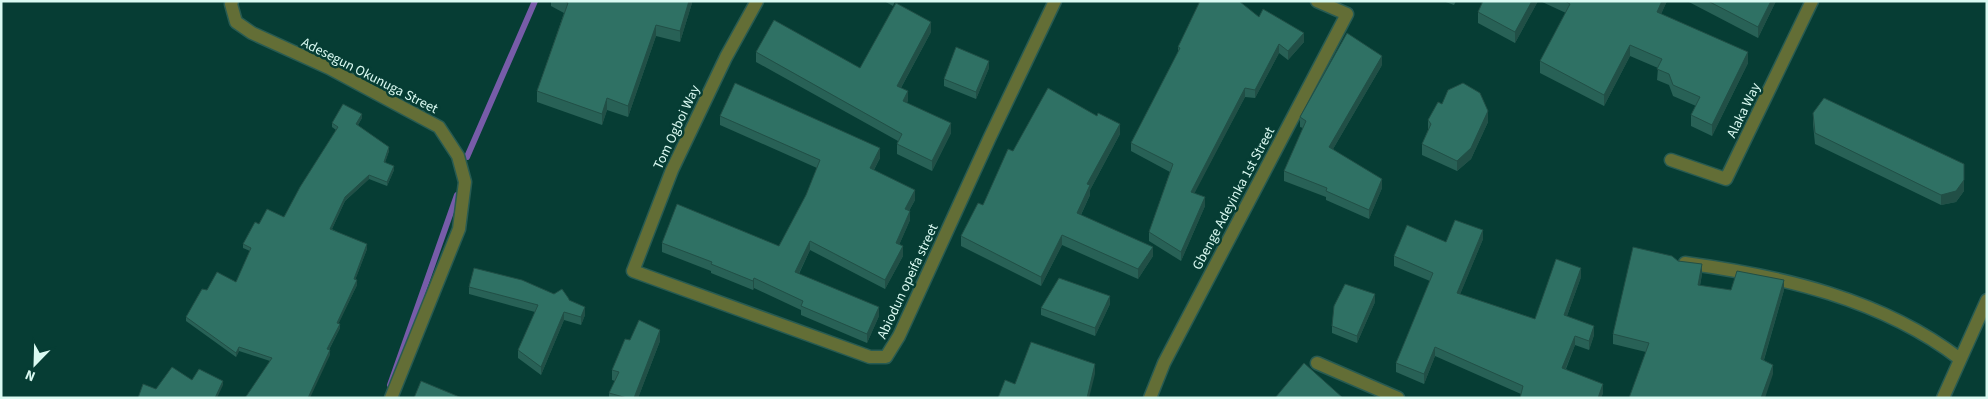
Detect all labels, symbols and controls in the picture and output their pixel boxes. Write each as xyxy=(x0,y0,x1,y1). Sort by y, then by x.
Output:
street label: Adesegun Okunuga Street xyxy=(298,33,442,119)
street label: Alaka Way xyxy=(1722,79,1766,141)
street label: Tom Ogboi Way xyxy=(649,82,705,173)
street label: Gbenge Adeyinka 1st Street xyxy=(1188,123,1280,274)
street label: Abiodun opeifa street xyxy=(872,220,944,342)
north arrow xyxy=(10,339,60,389)
text: N xyxy=(22,364,39,386)

